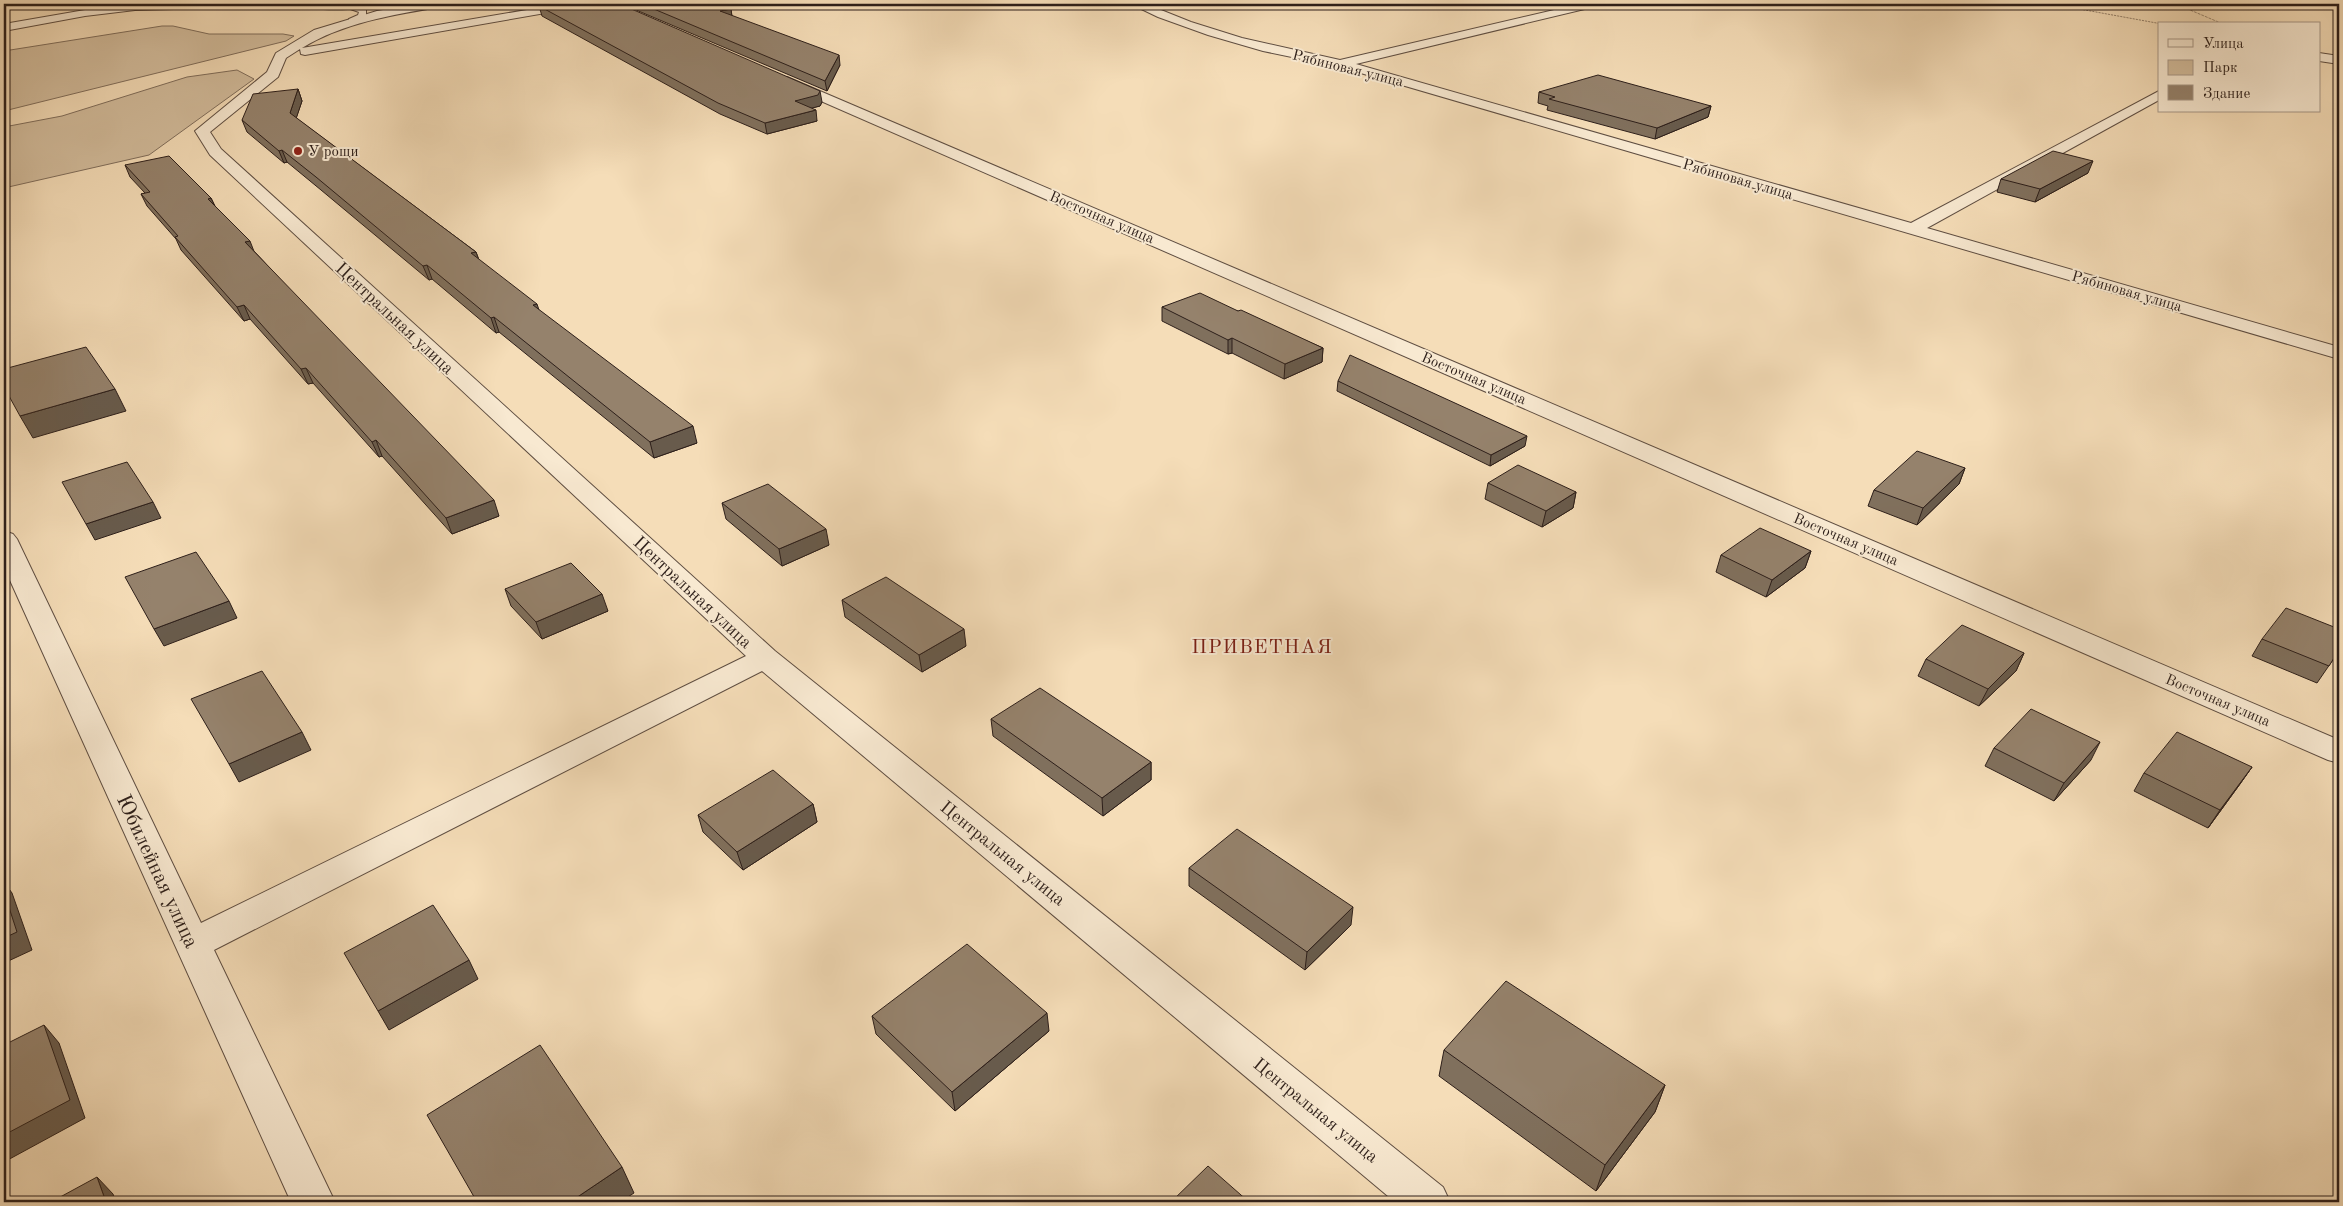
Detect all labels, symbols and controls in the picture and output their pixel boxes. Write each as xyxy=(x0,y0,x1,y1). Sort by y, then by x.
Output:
legend xyxy=(2158,22,2320,112)
text: Улица xyxy=(2203,37,2244,52)
street label: Рябиновая улица xyxy=(1290,48,1405,91)
text: Парк xyxy=(2203,61,2238,76)
text: Здание xyxy=(2203,87,2250,102)
marker: У рощи xyxy=(292,145,304,157)
place label: У рощи xyxy=(308,145,358,160)
street label: Рябиновая улица xyxy=(1681,157,1795,204)
street label: Восточная улица xyxy=(1047,190,1157,247)
street label: Центральная улица xyxy=(332,259,457,378)
street label: Рябиновая улица xyxy=(2070,269,2184,316)
street label: Восточная улица xyxy=(1419,351,1529,408)
street label: Восточная улица xyxy=(1791,512,1901,569)
street label: Центральная улица xyxy=(630,533,755,652)
district label: ПРИВЕТНАЯ xyxy=(1191,638,1333,658)
street label: Восточная улица xyxy=(2163,673,2273,730)
street label: Юбилейная улица xyxy=(112,792,201,952)
street label: Центральная улица xyxy=(936,798,1068,910)
street label: Центральная улица xyxy=(1249,1055,1381,1167)

